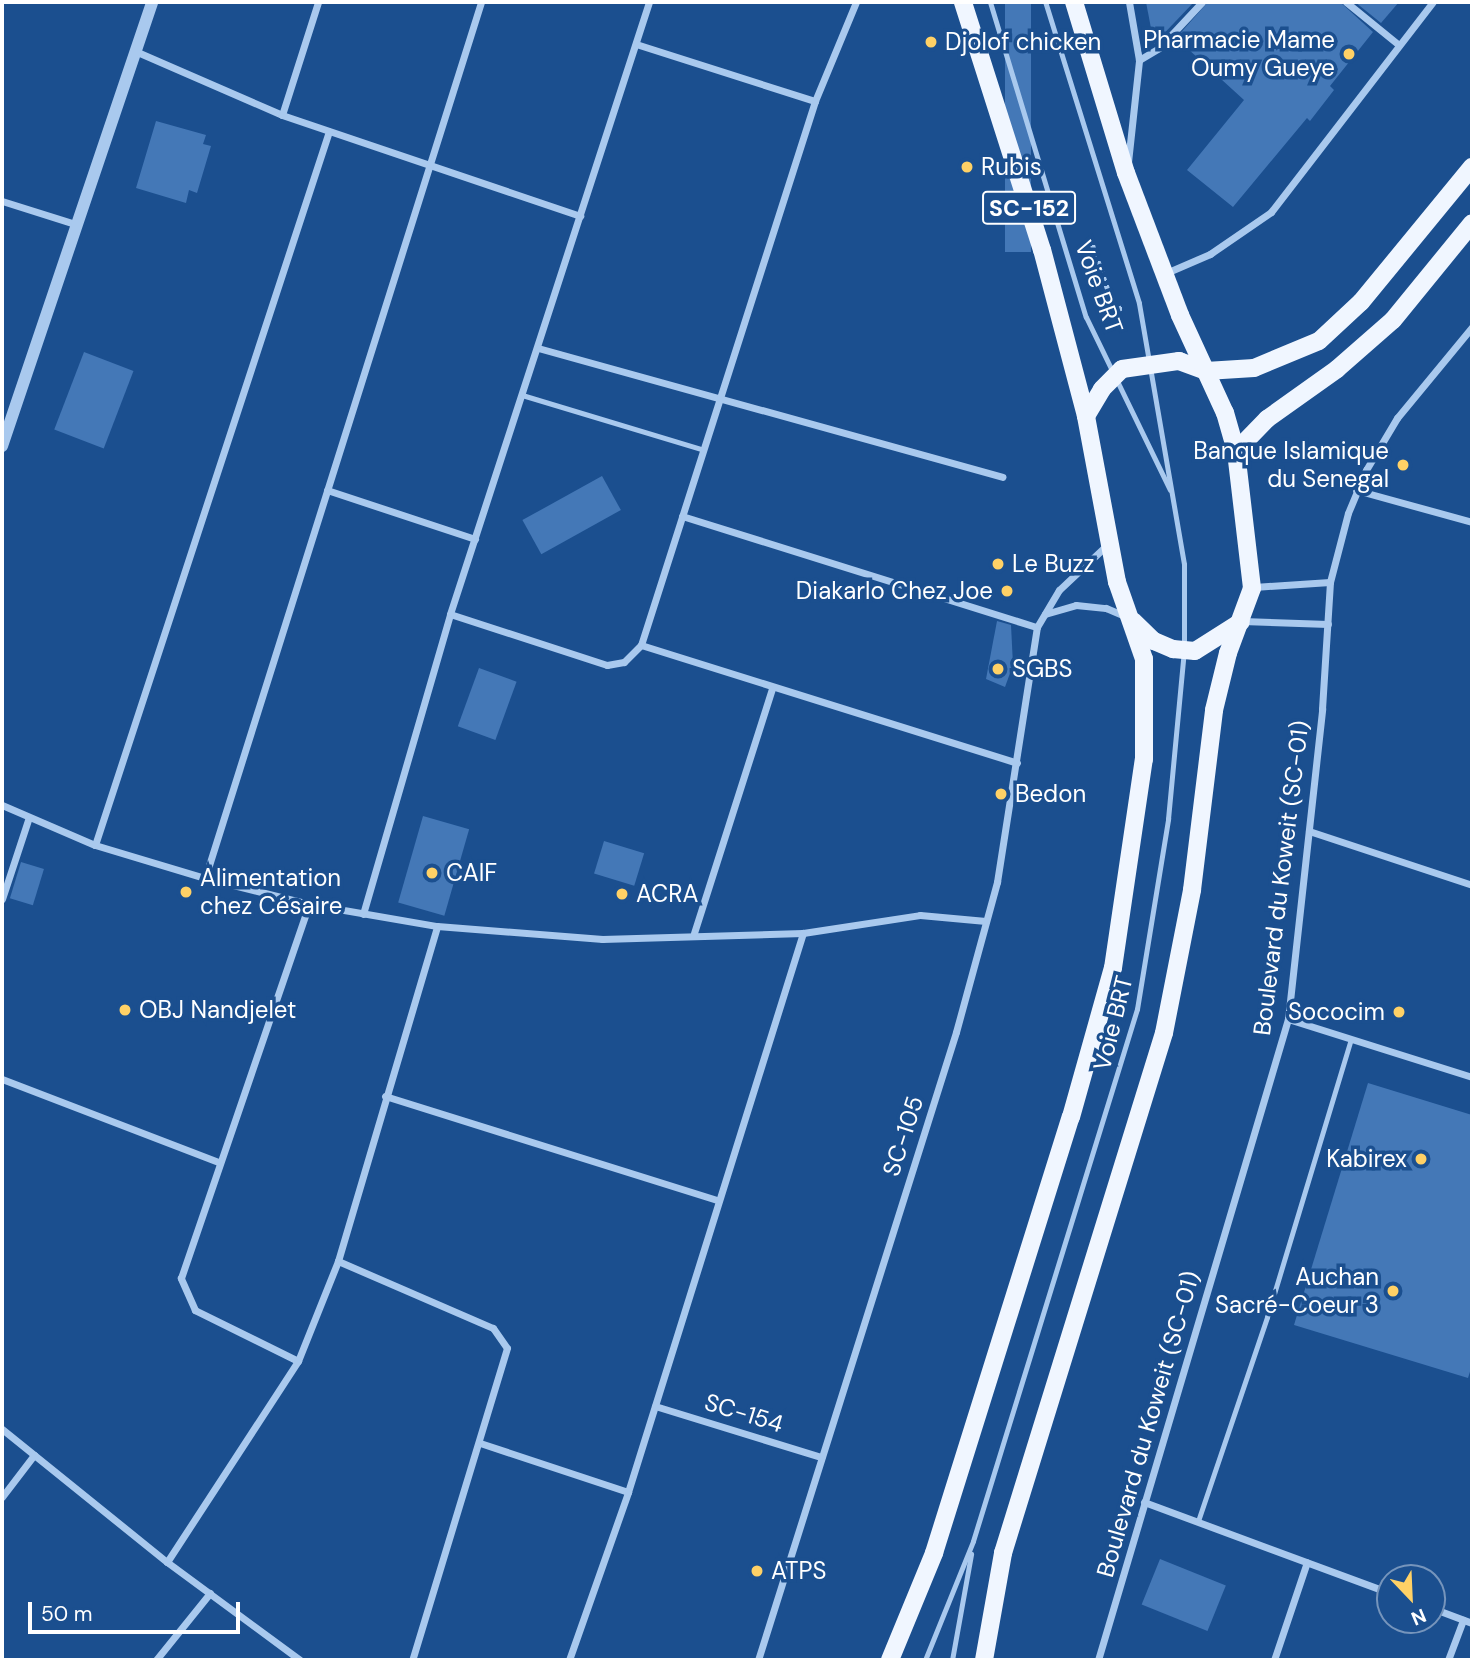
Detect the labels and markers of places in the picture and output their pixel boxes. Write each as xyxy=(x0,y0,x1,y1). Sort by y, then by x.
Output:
place label: Pharmacie Mame Oumy Gueye xyxy=(1143,26,1335,82)
place label: Djolof chicken xyxy=(945,28,1101,56)
marker: Djolof chicken xyxy=(923,34,939,50)
marker: Pharmacie Mame Oumy Gueye xyxy=(1341,46,1357,62)
place label: Rubis xyxy=(981,153,1042,181)
marker: Rubis xyxy=(959,159,975,175)
place label: Banque Islamique du Senegal xyxy=(1193,437,1389,493)
marker: Banque Islamique du Senegal xyxy=(1395,457,1411,473)
place label: Le Buzz xyxy=(1012,550,1094,578)
marker: Le Buzz xyxy=(990,556,1006,572)
place label: Diakarlo Chez Joe xyxy=(796,577,993,605)
marker: Diakarlo Chez Joe xyxy=(999,583,1015,599)
place label: SGBS xyxy=(1012,655,1073,683)
marker: SGBS xyxy=(990,661,1006,677)
place label: Bedon xyxy=(1015,780,1086,808)
marker: Bedon xyxy=(993,786,1009,802)
place label: CAIF xyxy=(446,859,497,887)
place label: Alimentation chez Césaire xyxy=(200,864,342,920)
marker: CAIF xyxy=(424,865,440,881)
place label: ACRA xyxy=(636,880,698,908)
marker: Alimentation chez Césaire xyxy=(178,884,194,900)
marker: ACRA xyxy=(614,886,630,902)
place label: OBJ Nandjelet xyxy=(139,996,296,1024)
place label: Sococim xyxy=(1288,998,1385,1026)
marker: OBJ Nandjelet xyxy=(117,1002,133,1018)
marker: Sococim xyxy=(1391,1004,1407,1020)
place label: Kabirex xyxy=(1326,1145,1407,1173)
marker: Kabirex xyxy=(1413,1151,1429,1167)
place label: Auchan Sacré-Coeur 3 xyxy=(1215,1263,1379,1319)
marker: Auchan Sacré-Coeur 3 xyxy=(1385,1283,1401,1299)
place label: ATPS xyxy=(771,1557,826,1585)
marker: ATPS xyxy=(749,1563,765,1579)

